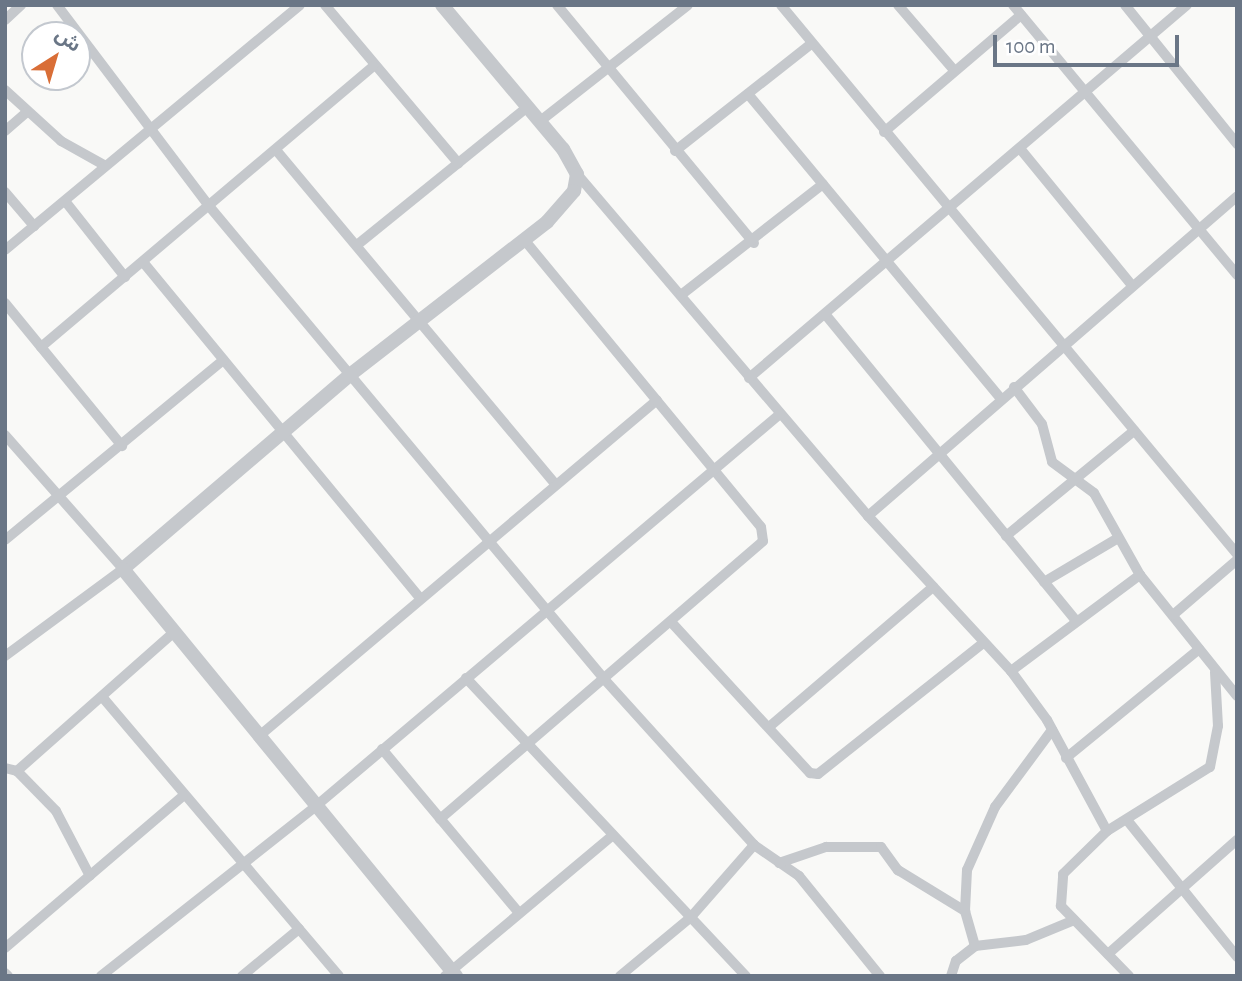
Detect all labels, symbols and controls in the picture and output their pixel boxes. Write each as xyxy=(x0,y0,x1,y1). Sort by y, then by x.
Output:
north arrow xyxy=(21,21,91,91)
scale bar xyxy=(997,21,1182,65)
text: ش xyxy=(52,25,84,56)
text: 100 m xyxy=(1006,36,1056,57)

